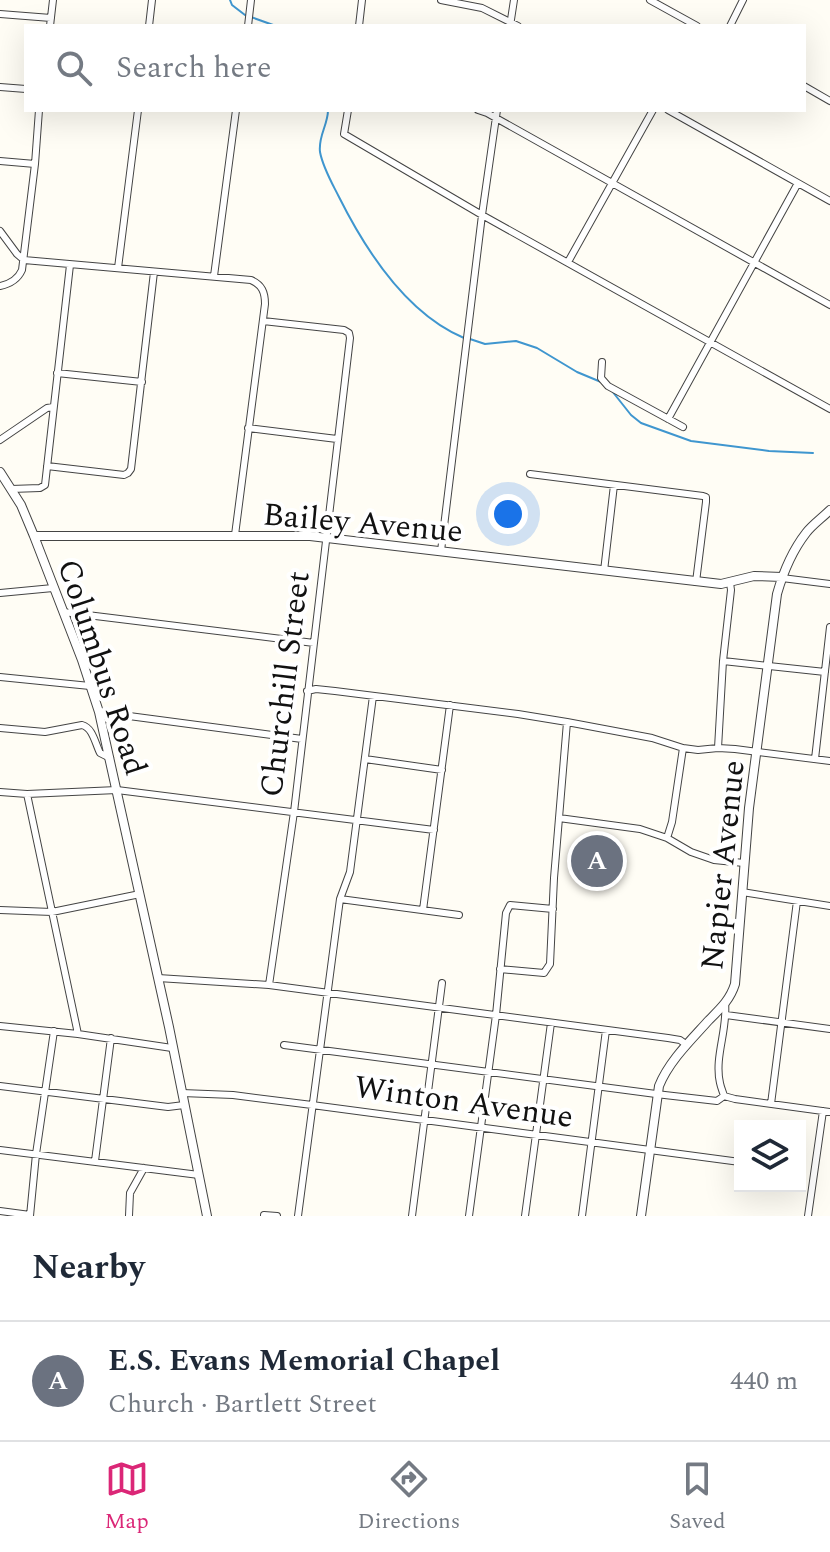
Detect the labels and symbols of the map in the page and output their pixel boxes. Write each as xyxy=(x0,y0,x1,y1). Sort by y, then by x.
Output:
street label: Bailey Avenue xyxy=(261,490,465,557)
your location xyxy=(488,494,528,534)
street label: Columbus Road xyxy=(44,553,160,782)
street label: Churchill Street xyxy=(247,568,324,800)
street label: Napier Avenue xyxy=(688,758,759,973)
pin: A xyxy=(571,831,623,891)
street label: Winton Avenue xyxy=(351,1063,576,1142)

